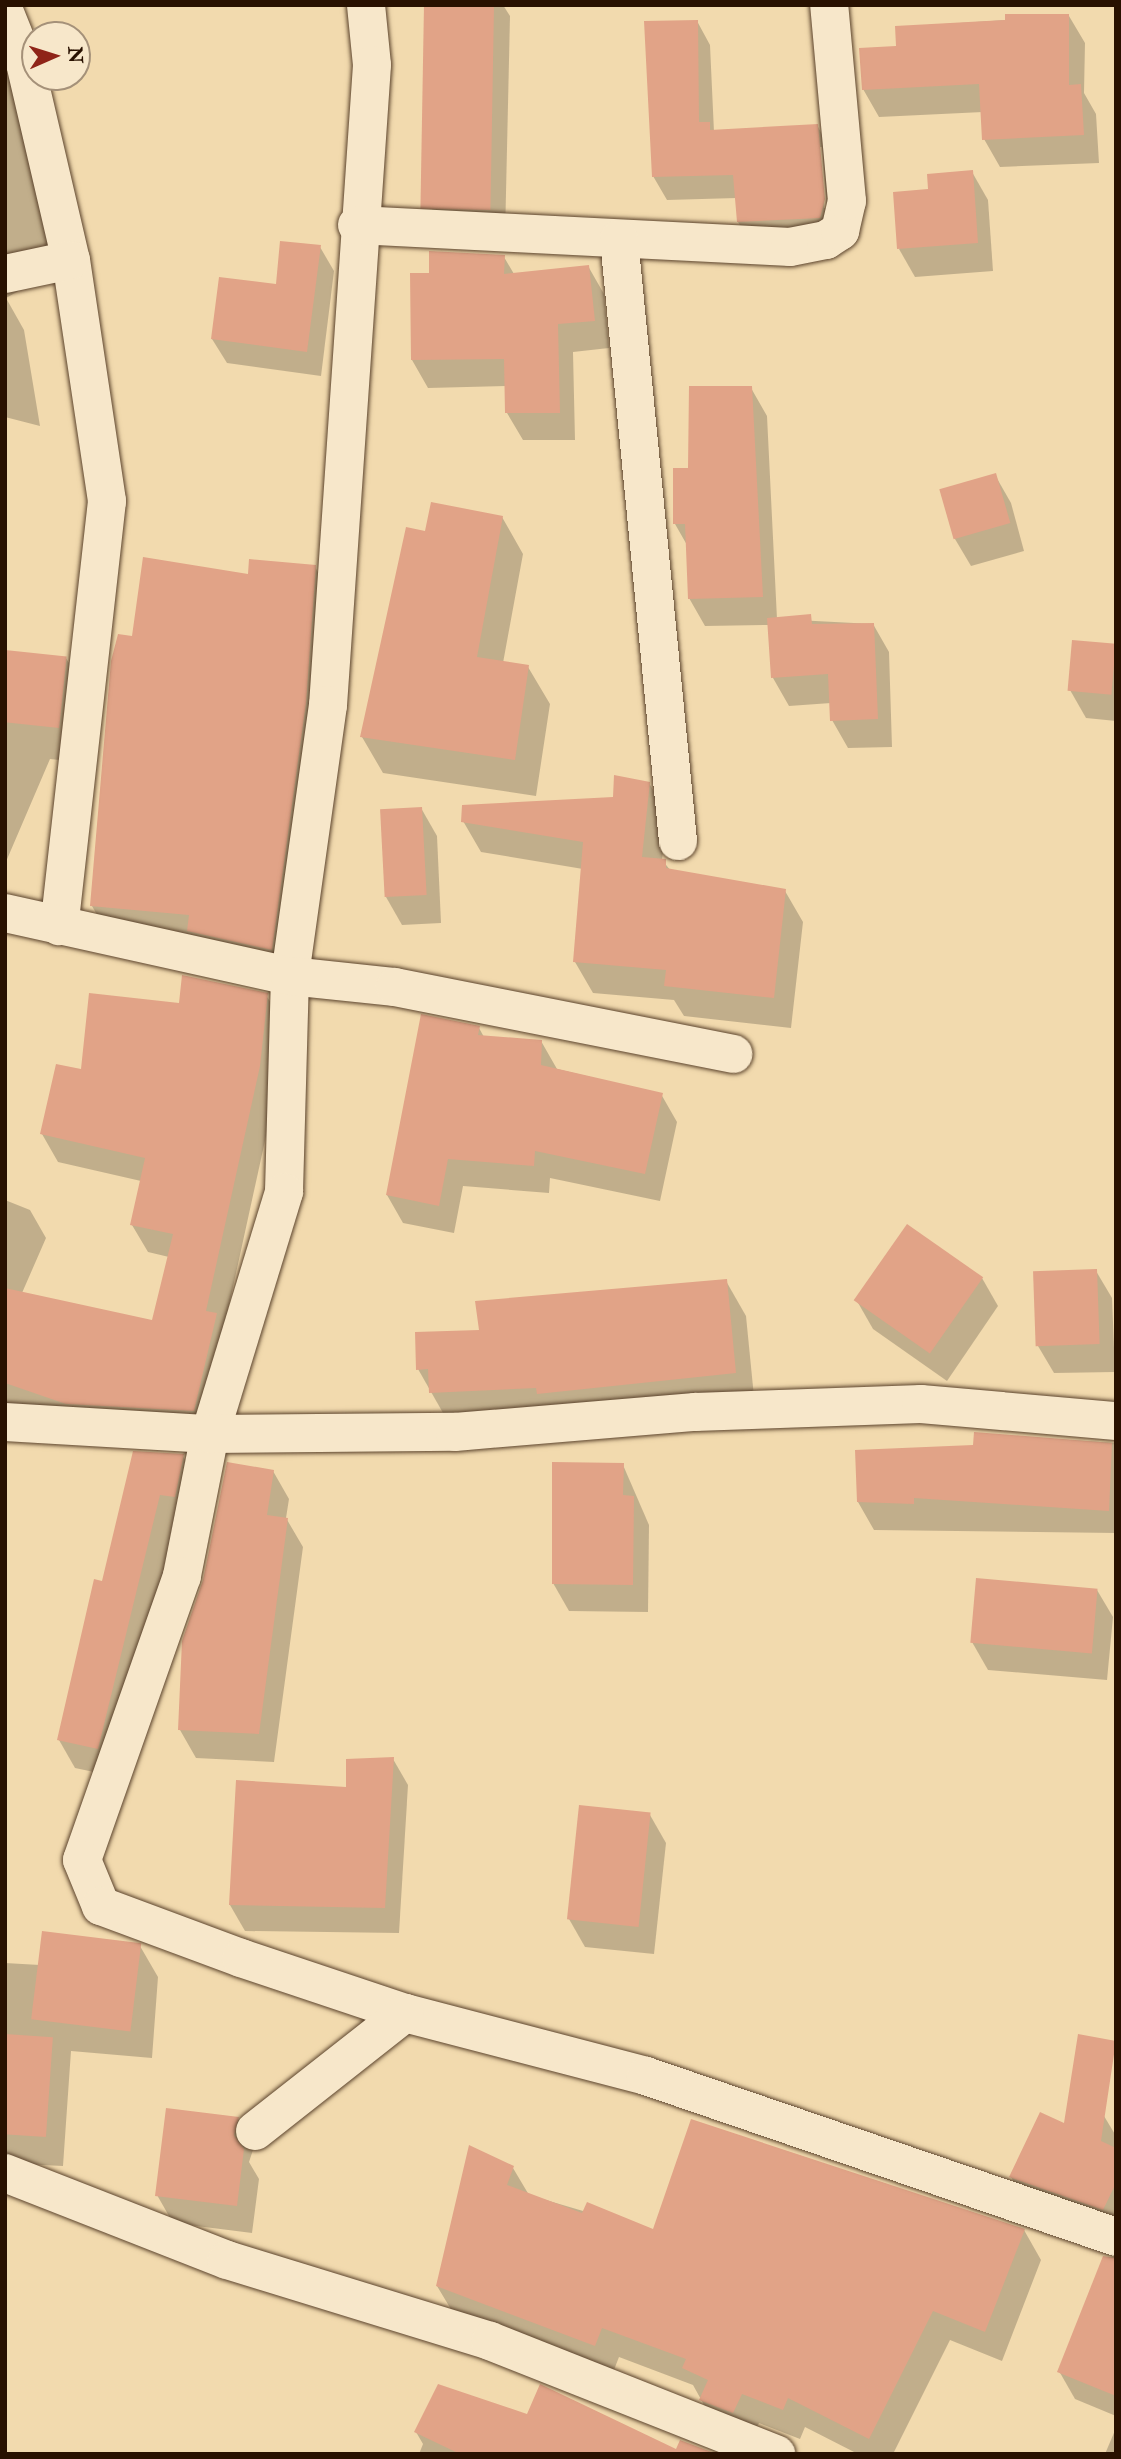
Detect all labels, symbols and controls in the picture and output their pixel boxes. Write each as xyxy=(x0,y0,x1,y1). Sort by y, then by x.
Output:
north arrow xyxy=(21,21,91,91)
text: N xyxy=(63,46,87,64)

